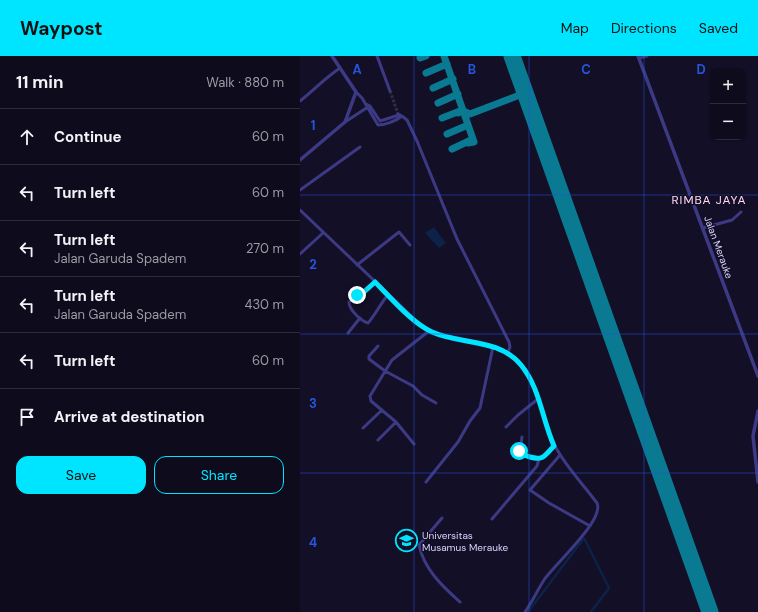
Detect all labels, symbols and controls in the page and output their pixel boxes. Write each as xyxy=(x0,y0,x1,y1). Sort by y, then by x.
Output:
text: Waypost xyxy=(20,16,103,41)
text: Map xyxy=(561,19,589,37)
text: Directions xyxy=(611,19,677,37)
text: Saved xyxy=(699,19,738,37)
text: A xyxy=(352,61,362,78)
text: B xyxy=(468,61,476,78)
text: C xyxy=(581,61,591,78)
text: D xyxy=(696,61,706,78)
map controls xyxy=(710,68,746,140)
button: + xyxy=(710,68,746,104)
text: 11 min xyxy=(16,71,64,93)
text: Walk · 880 m xyxy=(206,74,284,91)
button: − xyxy=(710,104,746,140)
text: 1 xyxy=(311,117,315,134)
icon: ahead xyxy=(16,126,38,148)
text: Continue xyxy=(54,127,122,147)
text: 60 m xyxy=(252,128,284,145)
icon: left xyxy=(16,182,38,204)
text: Turn left xyxy=(54,183,115,203)
text: 60 m xyxy=(252,184,284,201)
district label: RIMBA JAYA xyxy=(671,192,747,208)
street label: Jalan Merauke xyxy=(701,214,736,281)
text: Turn left xyxy=(54,230,115,250)
icon: left xyxy=(16,238,38,260)
text: 270 m xyxy=(246,240,284,257)
text: Jalan Garuda Spadem xyxy=(54,250,186,267)
text: 2 xyxy=(309,256,317,273)
text: Turn left xyxy=(54,286,115,306)
route end xyxy=(348,286,366,304)
icon: left xyxy=(16,294,38,316)
text: 430 m xyxy=(244,296,284,313)
text: Jalan Garuda Spadem xyxy=(54,306,186,323)
icon: left xyxy=(16,350,38,372)
text: Turn left xyxy=(54,351,115,371)
text: 60 m xyxy=(252,352,284,369)
text: 3 xyxy=(309,395,317,412)
icon: arrive xyxy=(16,406,38,428)
text: Arrive at destination xyxy=(54,407,205,427)
route start xyxy=(510,442,528,460)
button: Save xyxy=(16,456,146,494)
button: Share xyxy=(154,456,284,494)
school or university icon: Universitas Musamus Merauke xyxy=(394,528,420,554)
place label: Universitas Musamus Merauke xyxy=(422,529,509,554)
text: 4 xyxy=(309,534,317,551)

